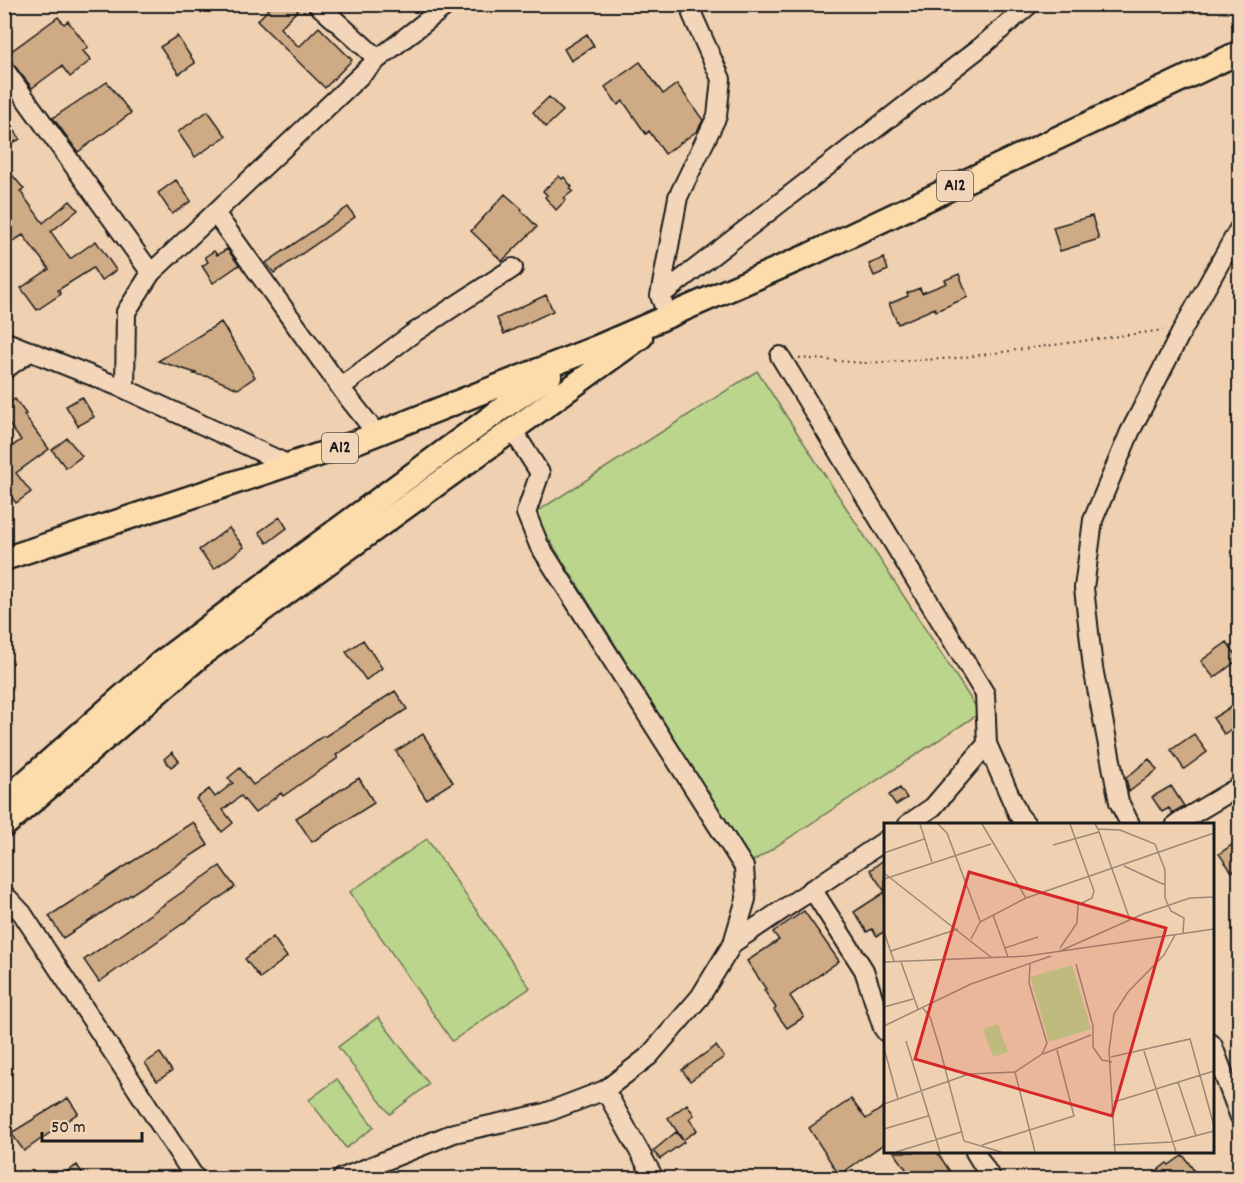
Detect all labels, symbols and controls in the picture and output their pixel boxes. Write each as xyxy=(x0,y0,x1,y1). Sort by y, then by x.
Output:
road number: A12 xyxy=(937,171,973,201)
road number: A12 xyxy=(322,433,358,463)
inset map xyxy=(884,823,1214,1153)
scale bar xyxy=(42,1105,142,1143)
text: 50 m xyxy=(51,1116,86,1141)

